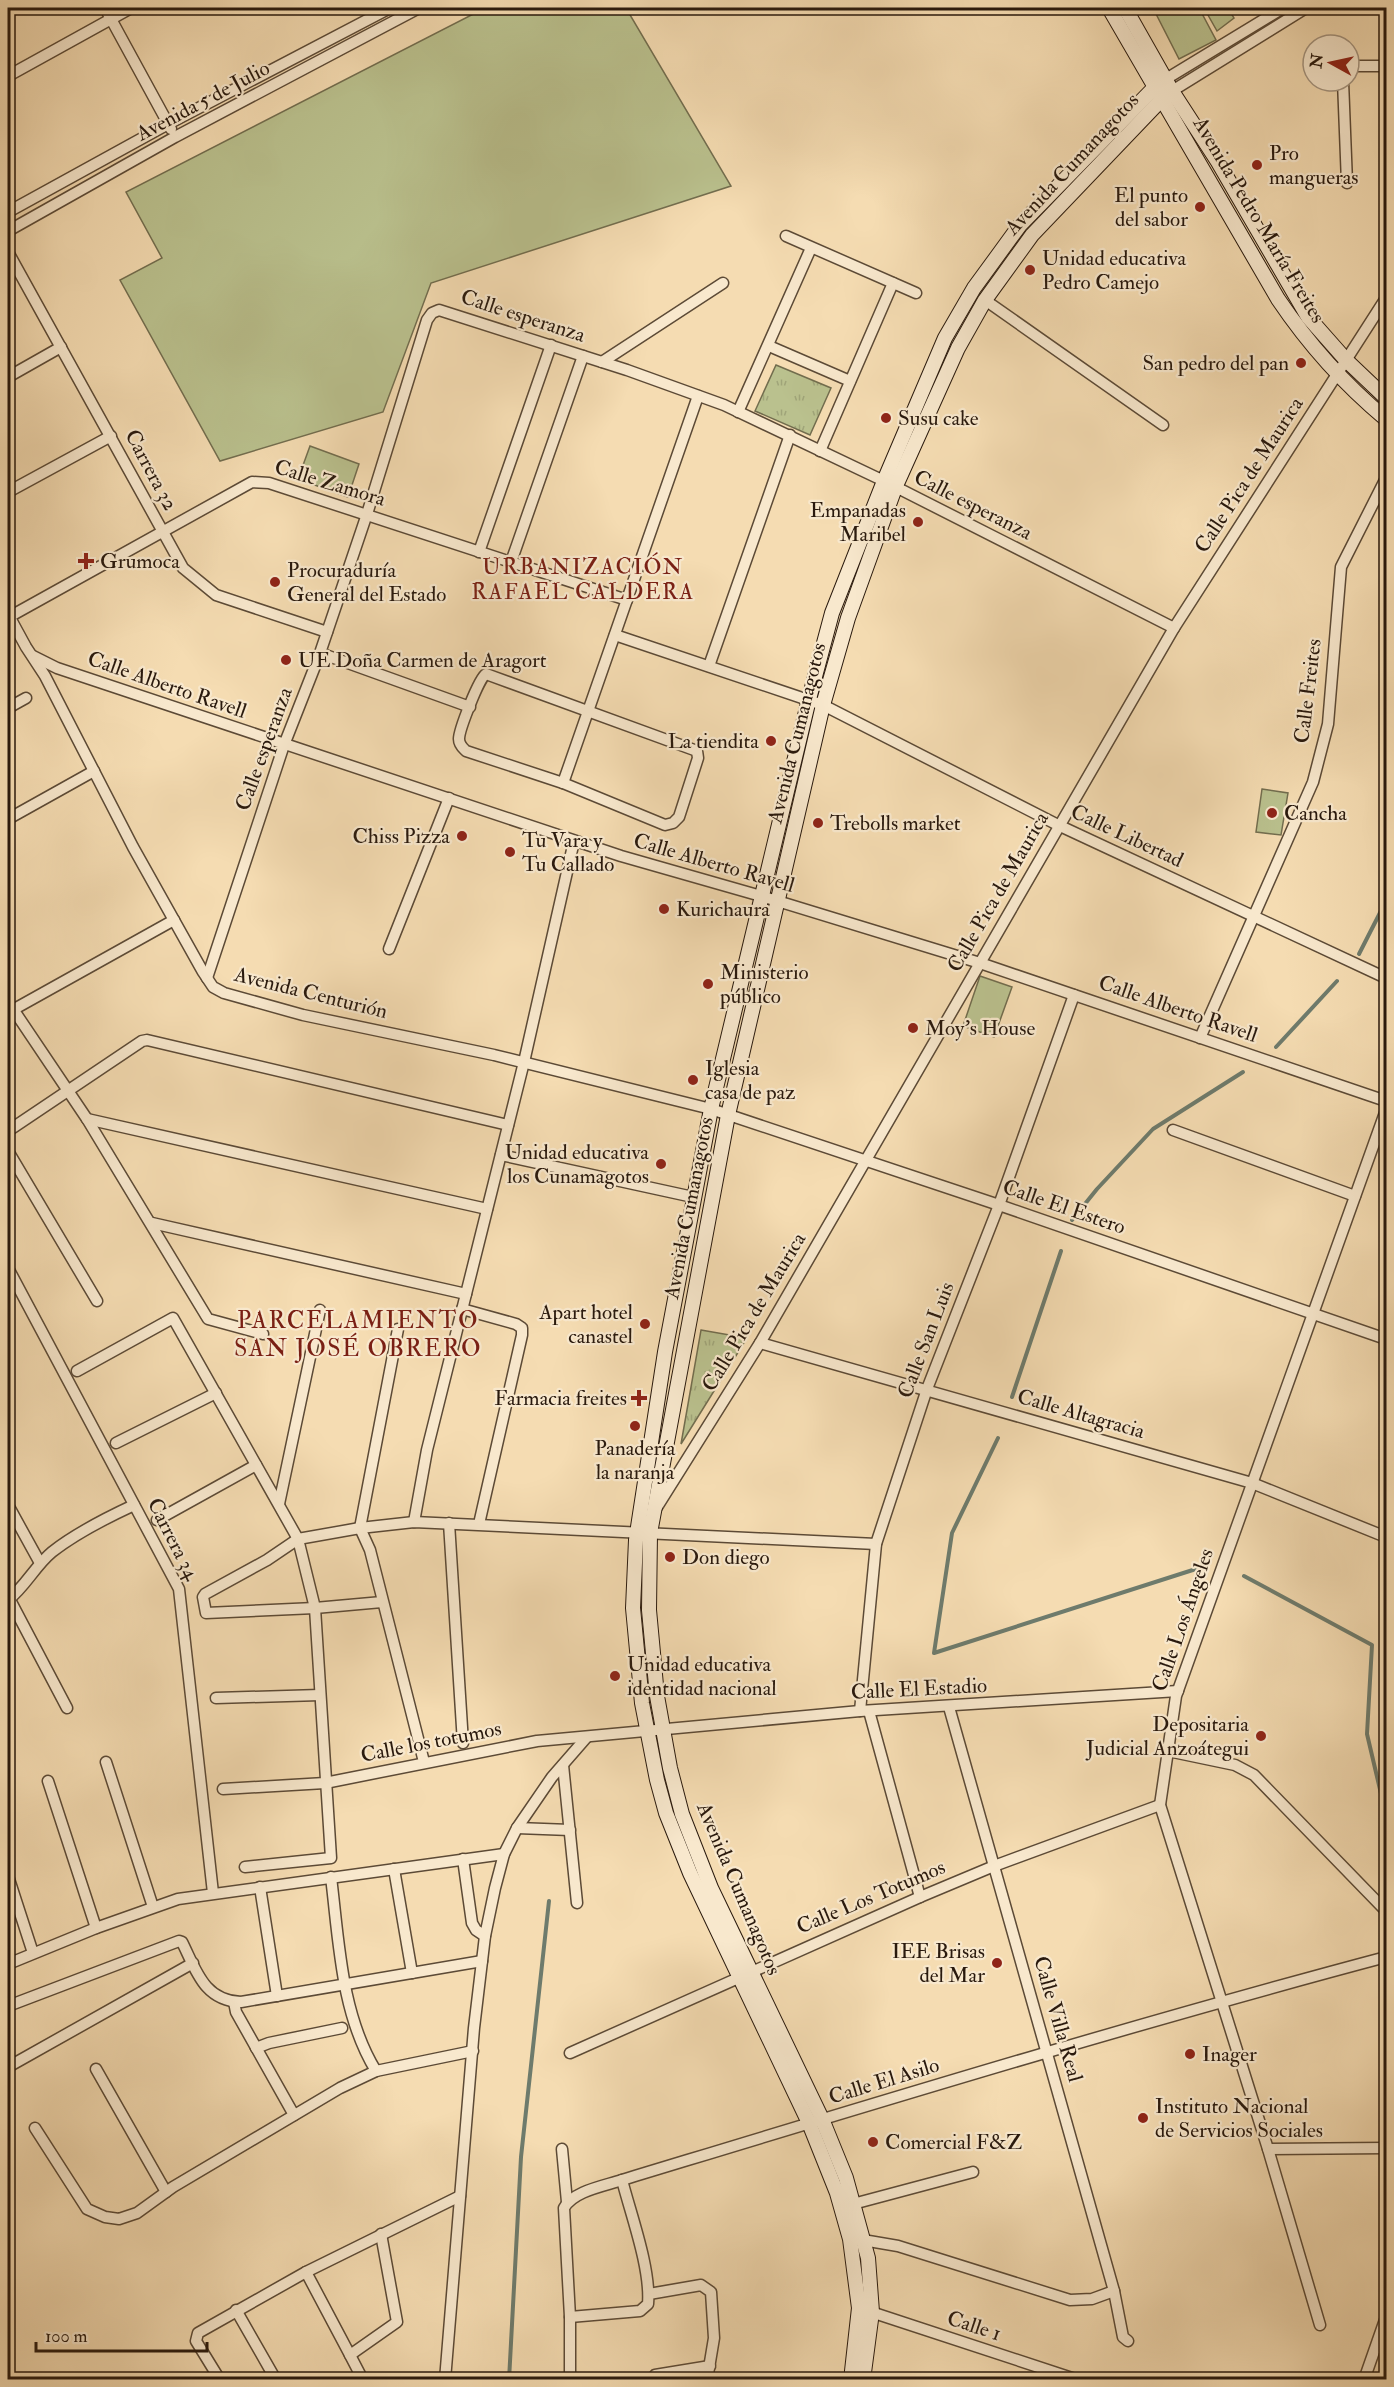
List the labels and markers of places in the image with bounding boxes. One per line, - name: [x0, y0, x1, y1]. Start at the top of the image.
- place label: Pro mangueras: [1269, 140, 1359, 191]
- marker: Pro mangueras: [1250, 158, 1264, 172]
- place label: El punto del sabor: [1114, 182, 1188, 233]
- marker: El punto del sabor: [1193, 200, 1207, 214]
- place label: Unidad educativa Pedro Camejo: [1042, 245, 1186, 296]
- marker: Unidad educativa Pedro Camejo: [1023, 263, 1037, 277]
- place label: San pedro del pan: [1142, 350, 1289, 377]
- marker: San pedro del pan: [1294, 356, 1308, 370]
- place label: Susu cake: [898, 405, 979, 432]
- marker: Susu cake: [879, 411, 893, 425]
- place label: Empanadas Maribel: [810, 497, 907, 548]
- marker: Empanadas Maribel: [911, 515, 925, 529]
- place label: Grumoca: [100, 548, 180, 575]
- marker: Grumoca: [77, 552, 95, 570]
- place label: Procuraduría General del Estado: [287, 557, 446, 608]
- marker: Procuraduría General del Estado: [268, 575, 282, 589]
- place label: UE Doña Carmen de Aragort: [298, 647, 547, 674]
- marker: UE Doña Carmen de Aragort: [279, 653, 293, 667]
- place label: La tiendita: [668, 728, 759, 755]
- marker: La tiendita: [764, 734, 778, 748]
- place label: Cancha: [1284, 800, 1347, 827]
- marker: Cancha: [1265, 806, 1279, 820]
- place label: Trebolls market: [830, 810, 961, 837]
- marker: Trebolls market: [811, 816, 825, 830]
- place label: Chiss Pizza: [352, 823, 450, 850]
- place label: Tu Vara y Tu Callado: [522, 827, 614, 878]
- marker: Chiss Pizza: [455, 829, 469, 843]
- marker: Tu Vara y Tu Callado: [503, 845, 517, 859]
- place label: Kurichaura: [676, 896, 770, 923]
- marker: Kurichaura: [657, 902, 671, 916]
- place label: Ministerio público: [719, 959, 809, 1010]
- marker: Ministerio público: [701, 977, 715, 991]
- place label: Moy's House: [925, 1015, 1035, 1042]
- marker: Moy's House: [906, 1021, 920, 1035]
- place label: Iglesia casa de paz: [705, 1055, 795, 1106]
- marker: Iglesia casa de paz: [686, 1073, 700, 1087]
- place label: Unidad educativa los Cunamagotos: [505, 1139, 649, 1190]
- marker: Unidad educativa los Cunamagotos: [654, 1157, 668, 1171]
- place label: Apart hotel canastel: [538, 1299, 634, 1350]
- marker: Apart hotel canastel: [638, 1317, 652, 1331]
- place label: Farmacia freites: [494, 1385, 627, 1412]
- marker: Farmacia freites: [632, 1391, 646, 1405]
- marker: Panadería la naranja: [628, 1419, 642, 1433]
- place label: Panadería la naranja: [594, 1435, 676, 1486]
- place label: Don diego: [682, 1544, 770, 1571]
- marker: Don diego: [663, 1550, 677, 1564]
- place label: Unidad educativa identidad nacional: [627, 1651, 777, 1702]
- marker: Unidad educativa identidad nacional: [608, 1669, 622, 1683]
- place label: Depositaria Judicial Anzoátegui: [1085, 1711, 1249, 1762]
- marker: Depositaria Judicial Anzoátegui: [1254, 1729, 1268, 1743]
- place label: IEE Brisas del Mar: [892, 1938, 985, 1989]
- marker: IEE Brisas del Mar: [990, 1956, 1004, 1970]
- place label: Inager: [1202, 2041, 1257, 2068]
- marker: Inager: [1183, 2047, 1197, 2061]
- place label: Instituto Nacional de Servicios Sociales: [1155, 2093, 1323, 2144]
- marker: Instituto Nacional de Servicios Sociales: [1136, 2111, 1150, 2125]
- place label: Comercial F&Z: [885, 2129, 1022, 2156]
- marker: Comercial F&Z: [866, 2135, 880, 2149]

